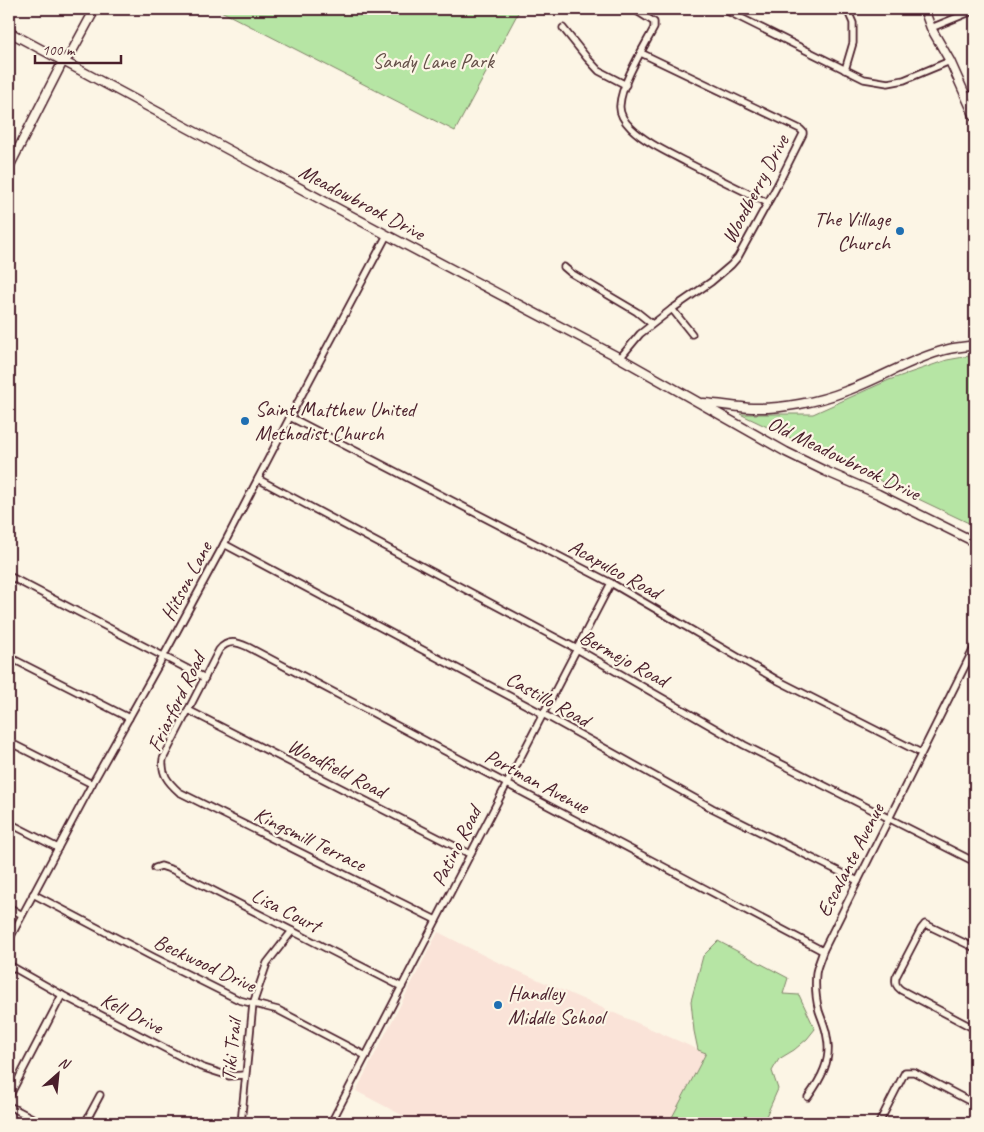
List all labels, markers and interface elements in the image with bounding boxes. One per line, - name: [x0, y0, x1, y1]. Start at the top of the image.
- scale bar: [35, 32, 121, 64]
- text: 100 m: [42, 41, 76, 60]
- park label: Sandy Lane Park: [372, 48, 495, 74]
- street label: Woodberry Drive: [716, 129, 795, 248]
- street label: Meadowbrook Drive: [295, 158, 431, 247]
- place label: The Village Church: [814, 206, 892, 256]
- marker: The Village Church: [894, 225, 906, 237]
- place label: Saint Matthew United Methodist Church: [255, 396, 418, 446]
- street label: Old Meadowbrook Drive: [764, 410, 926, 507]
- marker: Saint Matthew United Methodist Church: [239, 415, 251, 427]
- street label: Acapulco Road: [564, 533, 669, 607]
- street label: Hitson Lane: [154, 535, 219, 625]
- street label: Bermejo Road: [575, 623, 676, 695]
- street label: Friarford Road: [141, 646, 212, 756]
- street label: Castillo Road: [502, 665, 598, 734]
- street label: Woodfield Road: [284, 732, 394, 806]
- street label: Portman Avenue: [481, 743, 595, 820]
- street label: Escalante Avenue: [810, 798, 890, 921]
- street label: Patino Road: [425, 799, 488, 890]
- street label: Kingsmill Terrace: [250, 801, 371, 878]
- street label: Lisa Court: [247, 882, 327, 940]
- street label: Beckwood Drive: [150, 928, 261, 998]
- place label: Handley Middle School: [508, 980, 608, 1030]
- street label: Kell Drive: [97, 986, 168, 1040]
- marker: Handley Middle School: [492, 999, 504, 1011]
- street label: Tiki Trail: [215, 1014, 248, 1082]
- north arrow: [32, 1050, 82, 1100]
- text: N: [56, 1053, 73, 1073]

